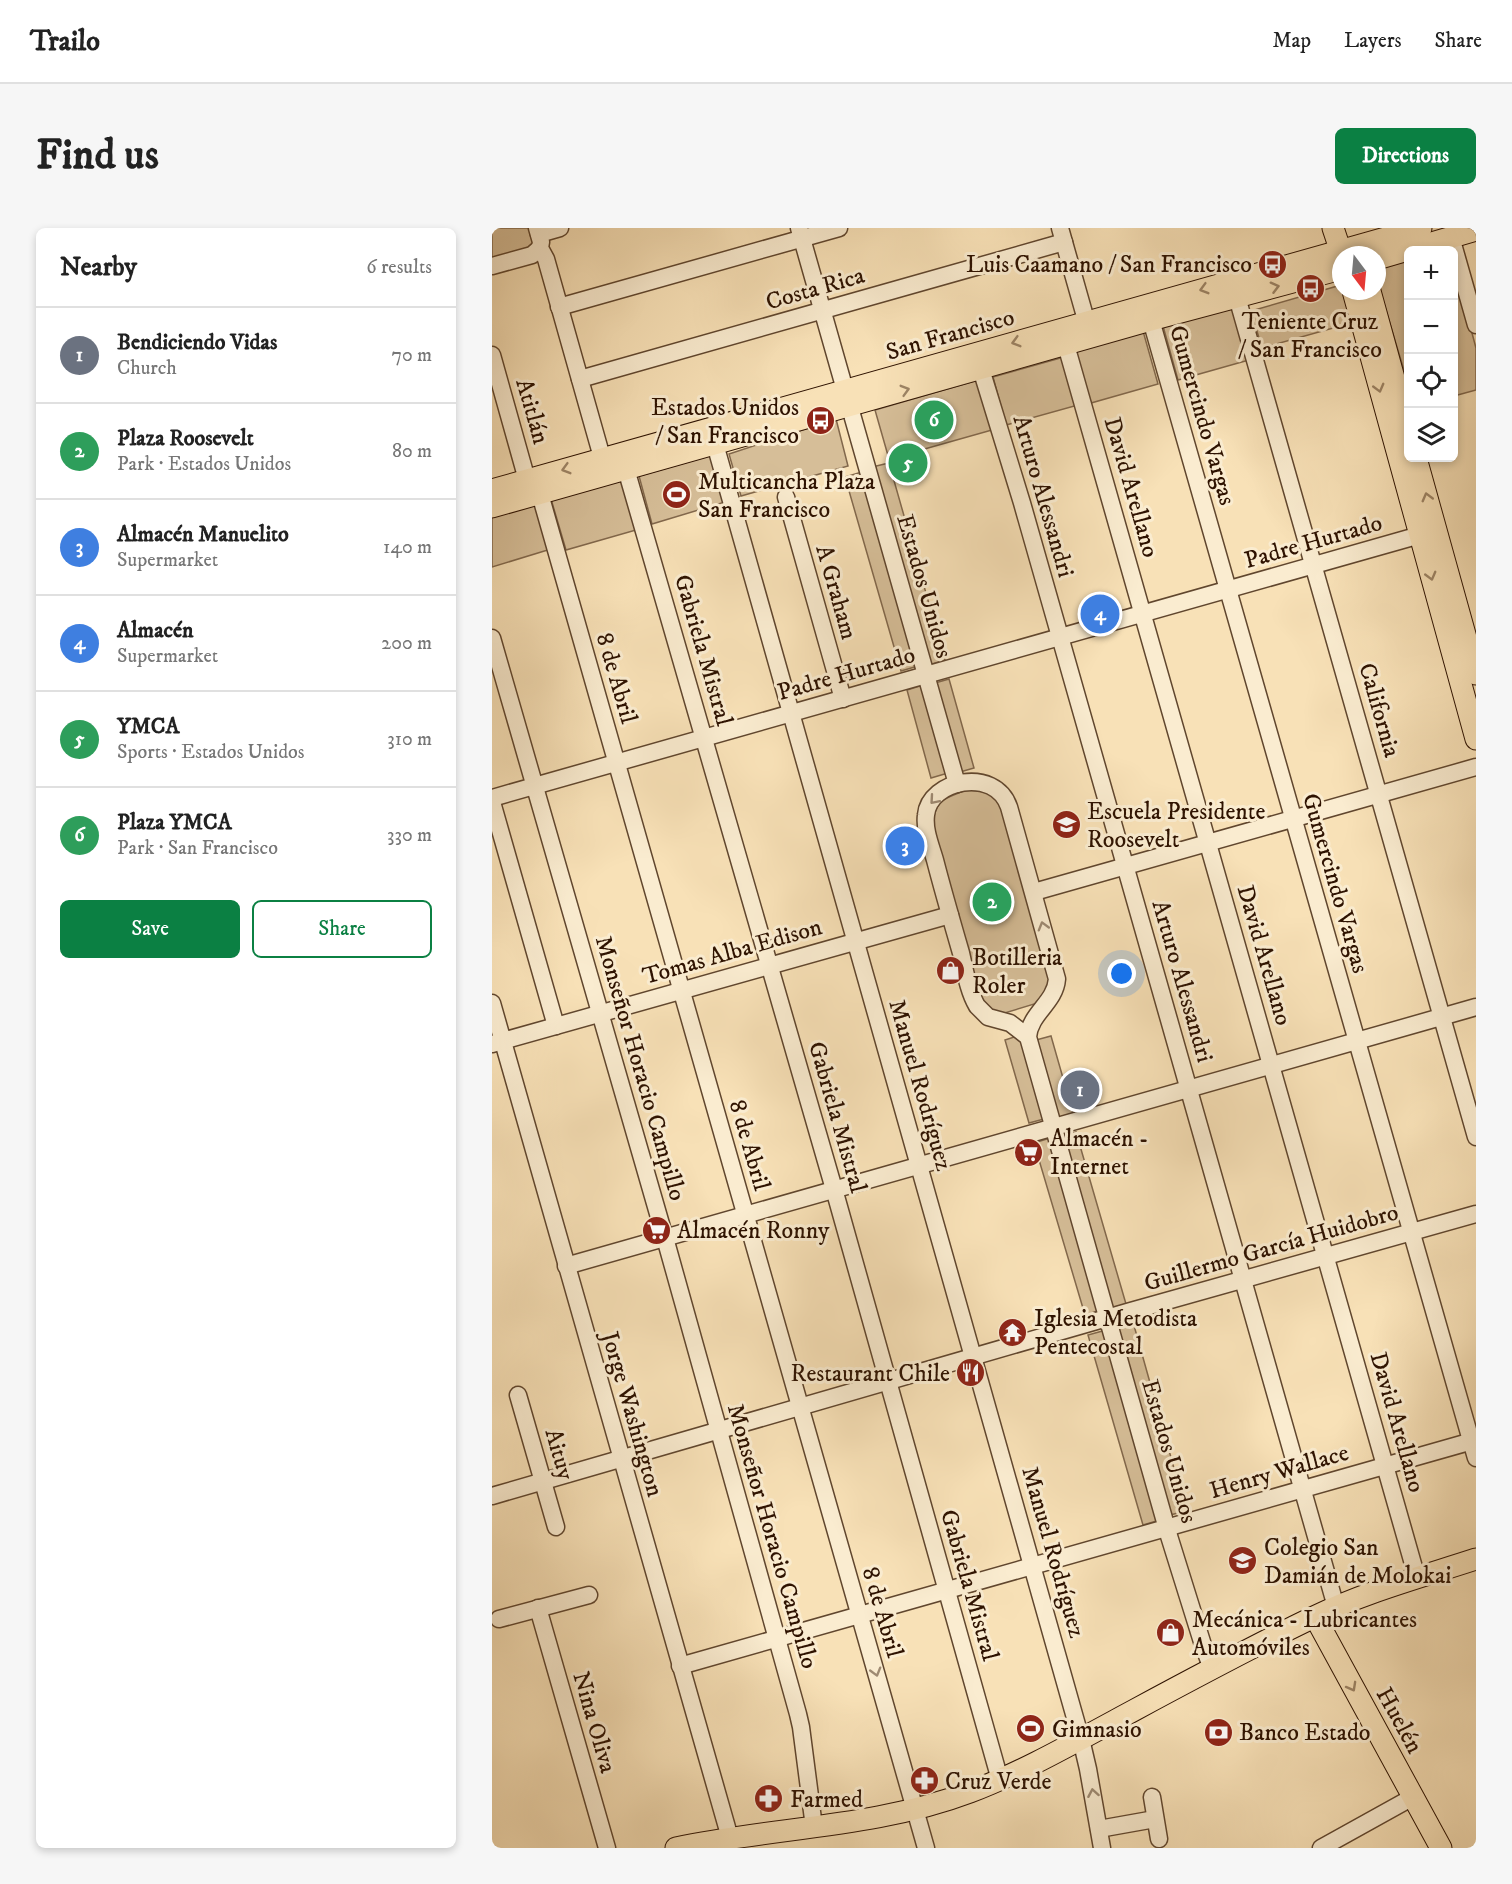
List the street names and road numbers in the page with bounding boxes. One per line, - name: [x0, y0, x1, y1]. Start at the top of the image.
- street label: Costa Rica: [762, 260, 869, 317]
- street label: San Francisco: [883, 302, 1018, 368]
- street label: Gumercindo Vargas: [1162, 322, 1242, 509]
- street label: Atitlán: [508, 375, 556, 448]
- street label: Arturo Alessandri: [1006, 412, 1081, 581]
- street label: David Arellano: [1097, 414, 1165, 561]
- street label: Padre Hurtado: [1241, 508, 1386, 576]
- street label: Estados Unidos: [889, 511, 959, 662]
- street label: A Graham: [808, 541, 864, 643]
- street label: Gabriela Mistral: [667, 571, 739, 730]
- street label: 8 de Abril: [589, 629, 643, 728]
- street label: Padre Hurtado: [774, 640, 919, 708]
- street label: California: [1351, 660, 1407, 762]
- street label: Gumercindo Vargas: [1295, 790, 1375, 977]
- street label: David Arellano: [1230, 882, 1298, 1029]
- street label: Arturo Alessandri: [1145, 897, 1220, 1066]
- street label: Tomas Alba Edison: [639, 912, 826, 992]
- street label: Monseñor Horacio Campillo: [588, 932, 692, 1204]
- street label: Manuel Rodríguez: [881, 996, 959, 1175]
- street label: Gabriela Mistral: [801, 1038, 873, 1197]
- street label: 8 de Abril: [722, 1096, 776, 1195]
- street label: Guillermo García Huidobro: [1141, 1197, 1402, 1299]
- street label: Jorge Washington: [594, 1326, 670, 1501]
- street label: David Arellano: [1363, 1349, 1431, 1496]
- street label: Estados Unidos: [1134, 1376, 1204, 1527]
- street label: Monseñor Horacio Campillo: [720, 1400, 824, 1672]
- street label: Aituy: [537, 1425, 581, 1484]
- street label: Henry Wallace: [1206, 1438, 1352, 1506]
- street label: Manuel Rodríguez: [1014, 1463, 1092, 1642]
- street label: Gabriela Mistral: [933, 1506, 1005, 1665]
- street label: 8 de Abril: [855, 1563, 909, 1662]
- street label: Nina Oliva: [565, 1668, 623, 1777]
- street label: Huelén: [1369, 1682, 1430, 1759]

